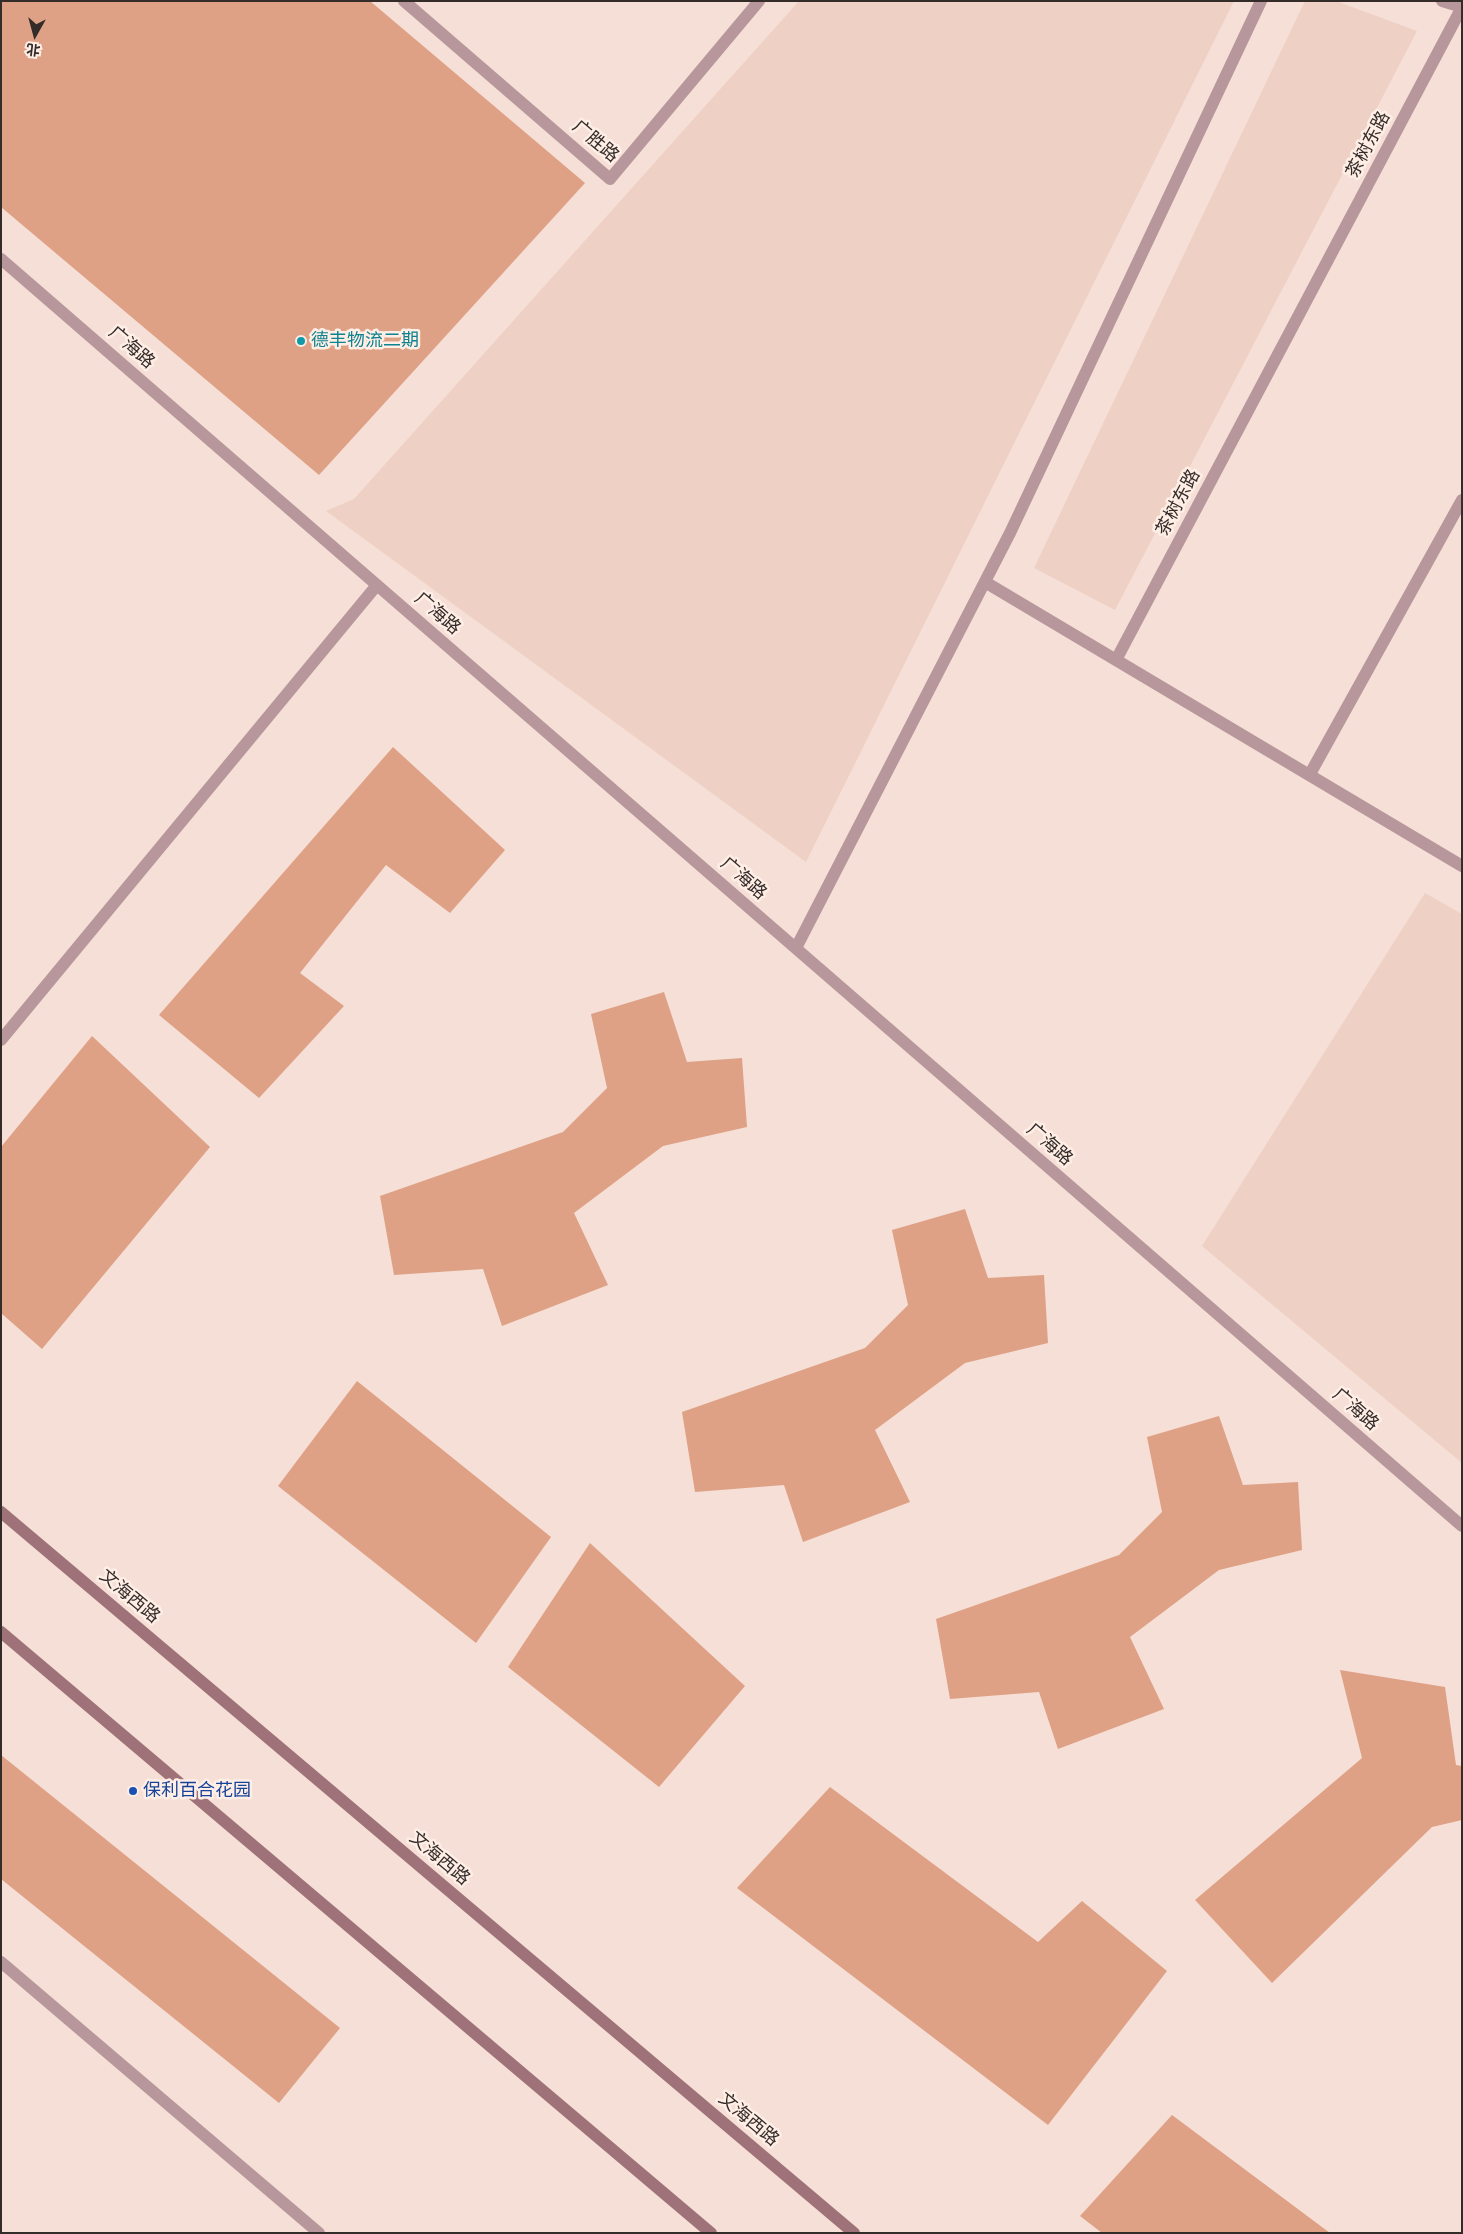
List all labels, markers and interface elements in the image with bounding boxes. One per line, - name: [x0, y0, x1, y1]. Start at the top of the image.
- north arrow: [10, 10, 60, 60]
- text: 北: [25, 39, 41, 61]
- street label: 茶树东路: [1343, 108, 1395, 182]
- street label: 广胜路: [567, 116, 623, 168]
- street label: 广海路: [104, 322, 158, 374]
- place label: 德丰物流二期: [311, 330, 419, 352]
- marker: 德丰物流二期: [295, 335, 307, 347]
- street label: 茶树东路: [1153, 466, 1205, 540]
- street label: 广海路: [410, 588, 464, 640]
- street label: 广海路: [716, 853, 770, 905]
- street label: 广海路: [1022, 1119, 1076, 1171]
- street label: 广海路: [1328, 1384, 1382, 1436]
- street label: 文海西路: [94, 1566, 164, 1628]
- place label: 保利百合花园: [143, 1780, 251, 1802]
- marker: 保利百合花园: [127, 1785, 139, 1797]
- street label: 文海西路: [404, 1828, 474, 1890]
- street label: 文海西路: [713, 2089, 783, 2151]

